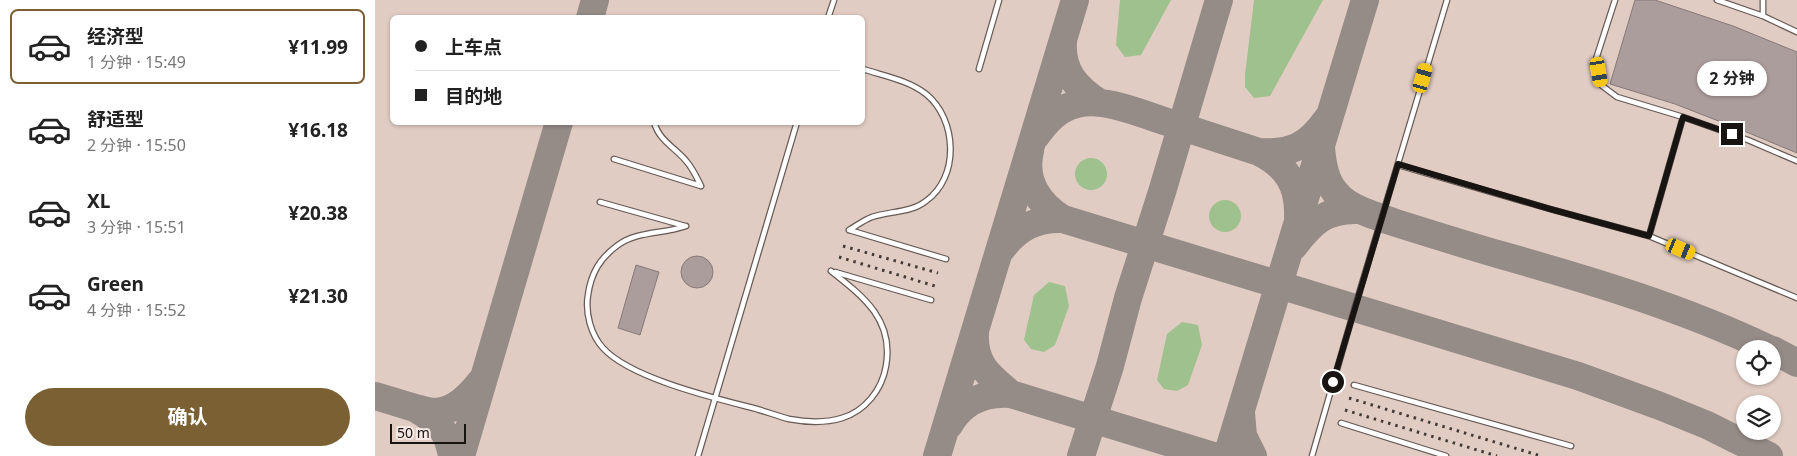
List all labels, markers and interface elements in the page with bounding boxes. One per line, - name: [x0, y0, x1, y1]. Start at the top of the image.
- text: 经济型: [87, 23, 144, 49]
- icon: car: [27, 24, 72, 69]
- text: ¥11.99: [288, 34, 348, 60]
- text: 上车点: [445, 34, 502, 60]
- text: 1 分钟 · 15:49: [87, 51, 186, 73]
- car: [1589, 56, 1608, 88]
- car: [1411, 62, 1434, 94]
- callout: 2 分钟: [1697, 62, 1767, 96]
- text: 2 分钟: [1709, 67, 1755, 89]
- text: 目的地: [445, 83, 502, 109]
- text: 舒适型: [87, 106, 144, 132]
- icon: car: [27, 107, 72, 152]
- text: ¥16.18: [288, 117, 348, 143]
- route end: [1721, 123, 1743, 145]
- text: 2 分钟 · 15:50: [87, 134, 186, 156]
- text: XL: [87, 188, 110, 214]
- icon: car: [27, 190, 72, 235]
- text: ¥20.38: [288, 200, 348, 226]
- text: 3 分钟 · 15:51: [87, 216, 186, 238]
- car: [1664, 236, 1697, 262]
- text: Green: [87, 271, 144, 297]
- icon: car: [27, 273, 72, 318]
- text: ¥21.30: [288, 283, 348, 309]
- text: 4 分钟 · 15:52: [87, 299, 186, 321]
- map controls: [1736, 340, 1781, 440]
- button: locate: [1736, 340, 1781, 385]
- route start: [1322, 371, 1344, 393]
- button: 确认: [25, 388, 350, 446]
- button: layers: [1736, 395, 1781, 440]
- scale bar: [390, 421, 466, 444]
- text: 50 m: [397, 423, 430, 442]

